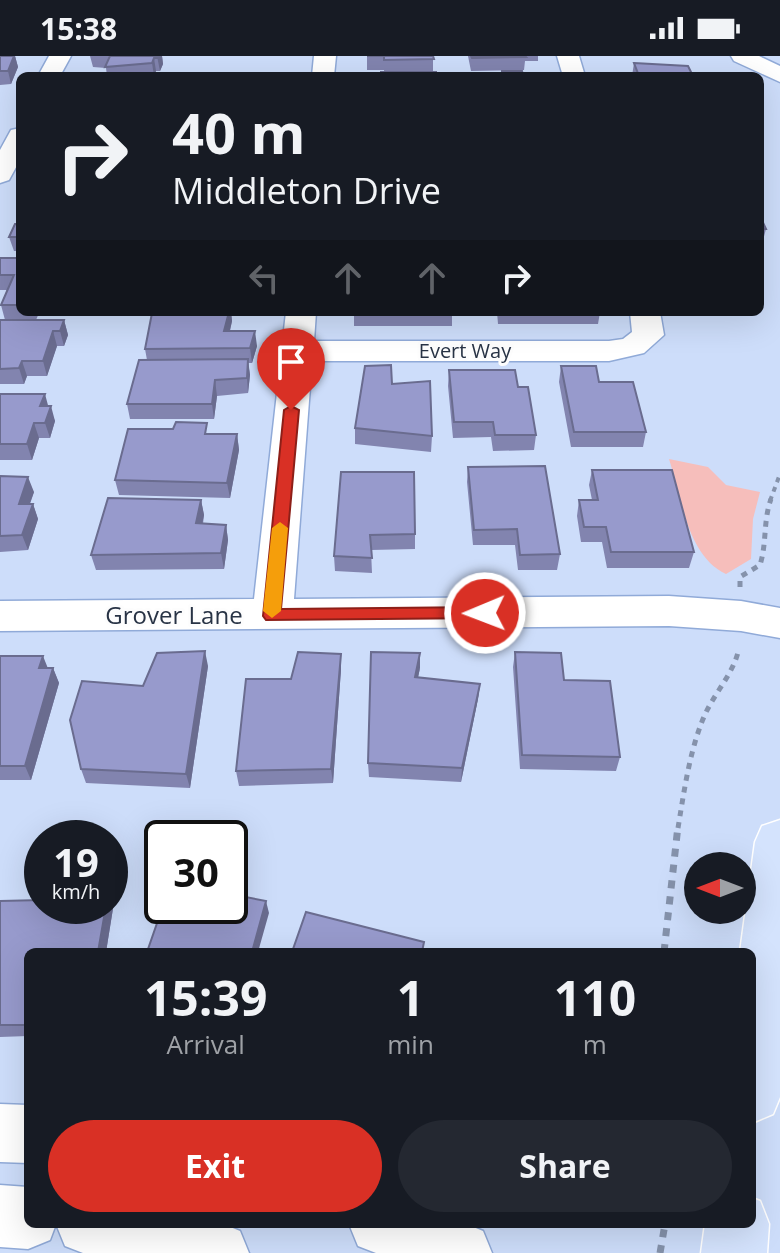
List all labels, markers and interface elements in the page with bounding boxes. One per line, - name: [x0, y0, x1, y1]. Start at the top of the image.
- text: 15:38: [40, 8, 117, 49]
- text: 40 m: [172, 94, 306, 170]
- icon: right: [40, 104, 144, 208]
- text: Middleton Drive: [172, 166, 441, 215]
- icon: left: [242, 256, 286, 300]
- icon: ahead: [326, 256, 370, 300]
- icon: ahead: [410, 256, 454, 300]
- icon: right: [494, 256, 538, 300]
- pin: [257, 328, 325, 410]
- street label: Evert Way: [419, 337, 512, 364]
- icon: arrive: [269, 340, 313, 384]
- position arrow: [443, 571, 527, 655]
- street label: Grover Lane: [105, 598, 243, 631]
- speed limit sign: 30: [144, 820, 248, 924]
- text: 19: [53, 834, 99, 889]
- north arrow: [684, 852, 756, 924]
- map controls: [684, 852, 756, 924]
- text: km/h: [52, 878, 100, 905]
- text: 15:39: [144, 965, 267, 1030]
- text: 1: [397, 965, 424, 1030]
- text: 110: [554, 965, 636, 1030]
- text: Arrival: [166, 1026, 245, 1062]
- text: min: [387, 1026, 434, 1062]
- text: m: [583, 1026, 607, 1062]
- button: Exit: [48, 1120, 382, 1212]
- button: Share: [398, 1120, 732, 1212]

